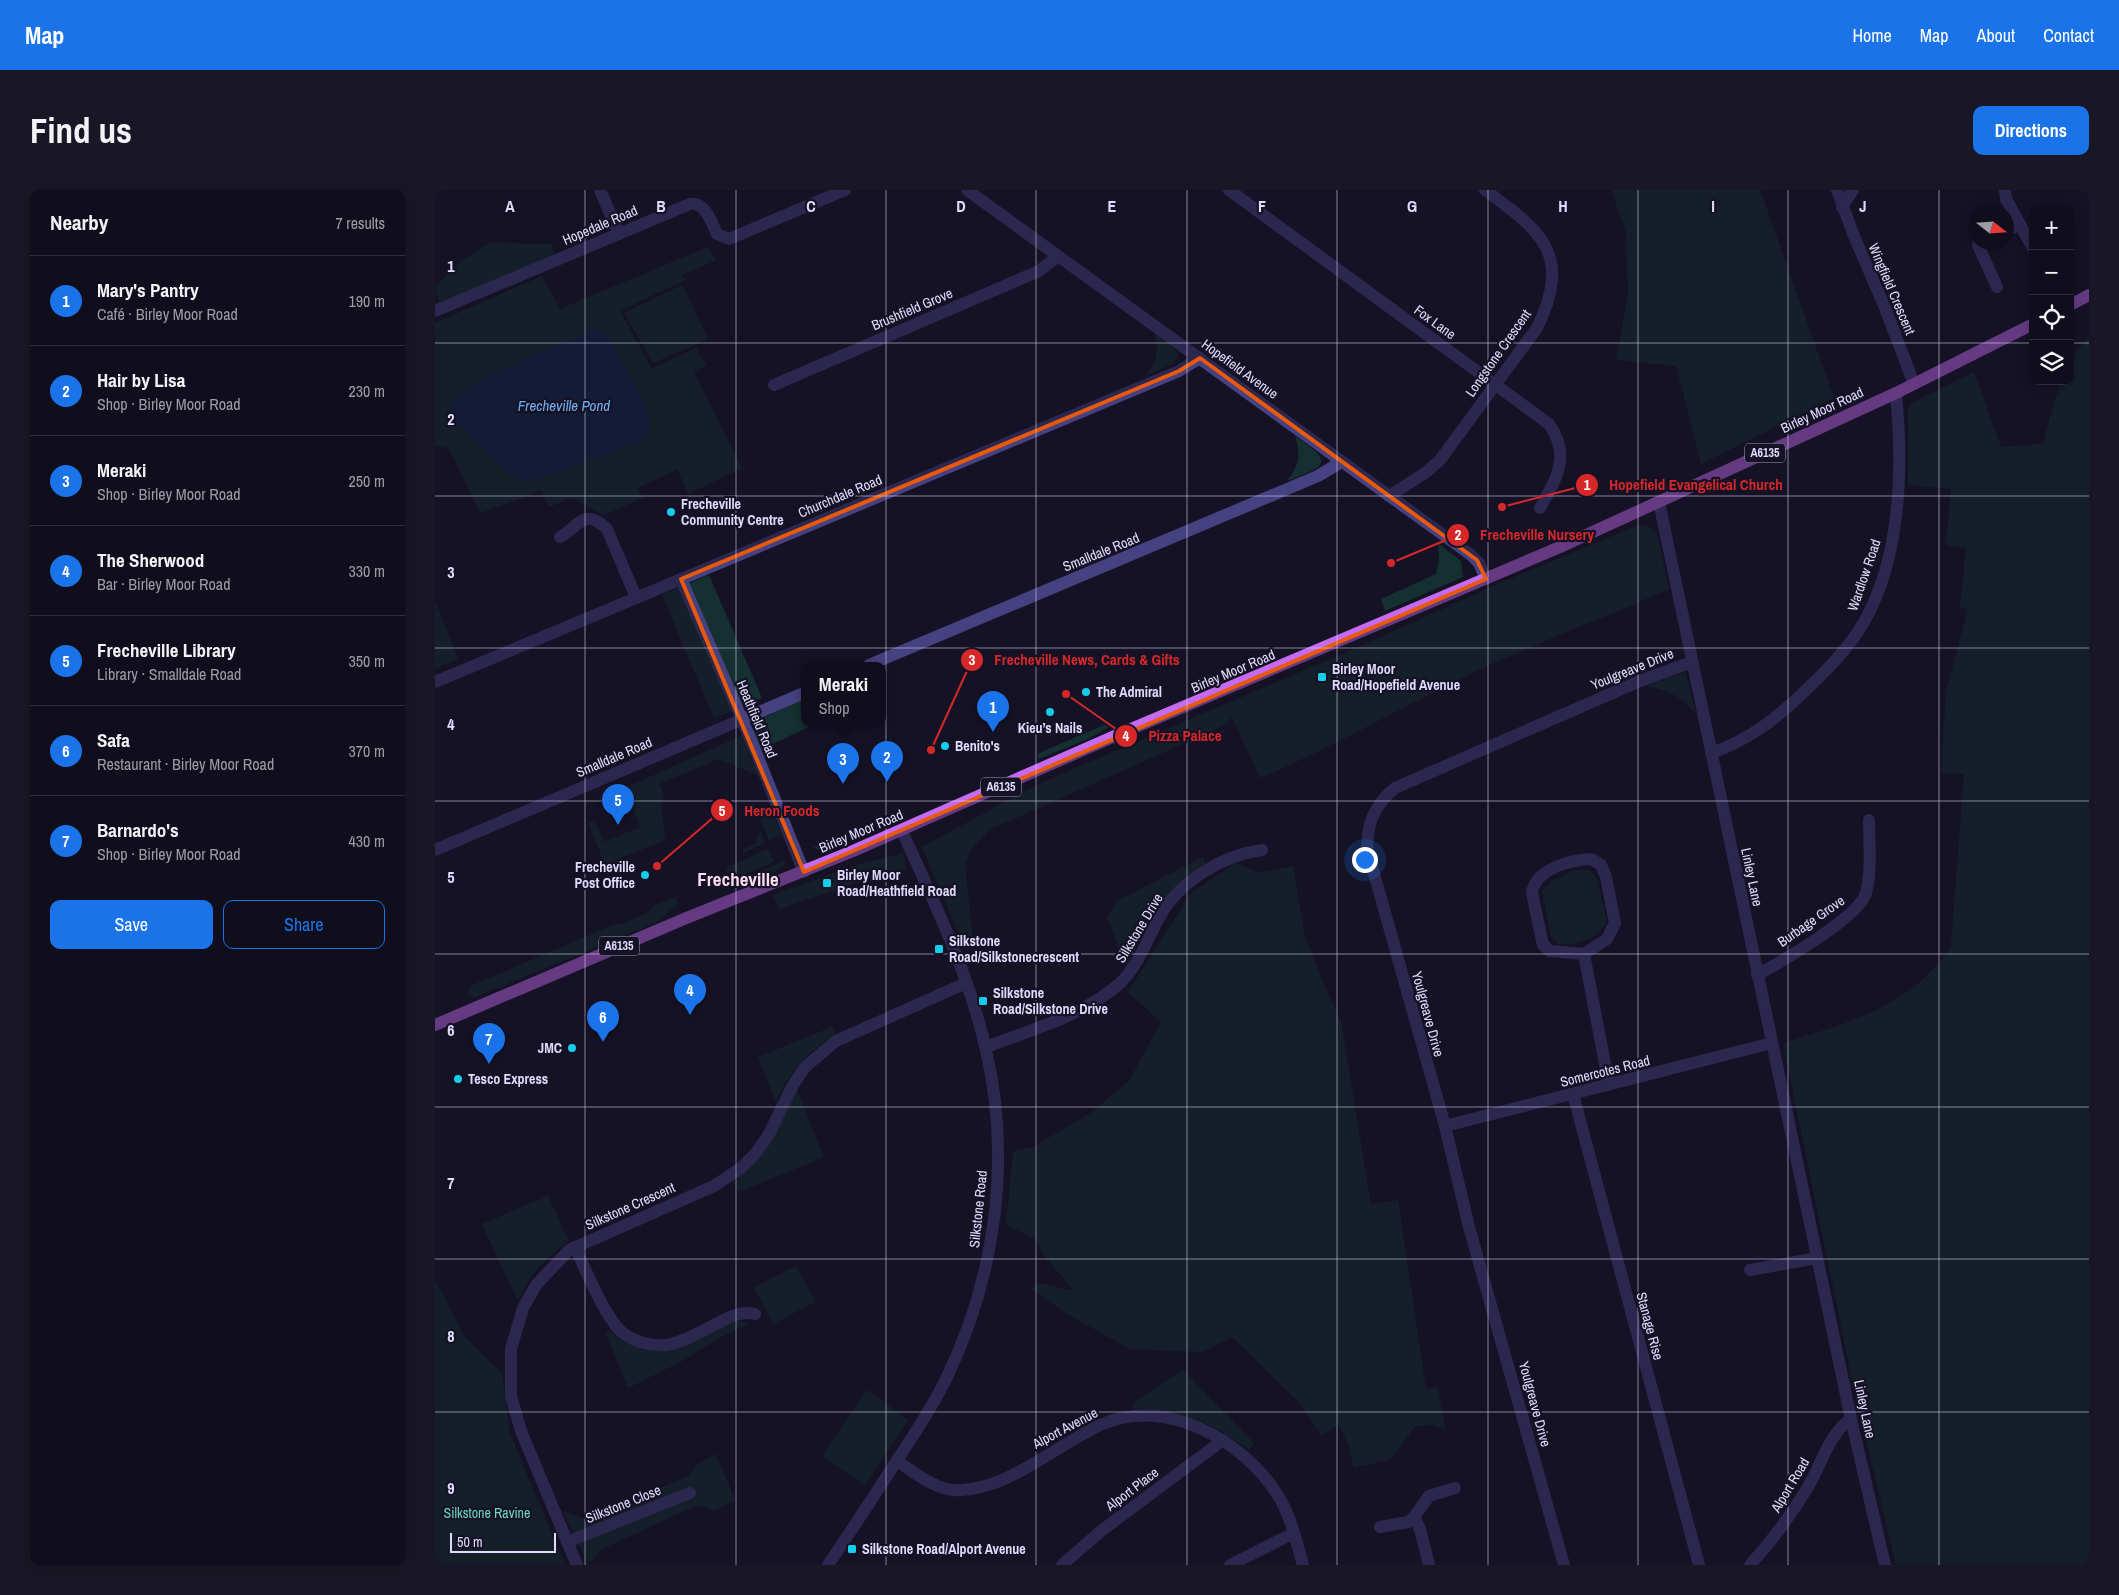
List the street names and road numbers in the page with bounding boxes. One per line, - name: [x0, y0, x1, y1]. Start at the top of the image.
- street label: Hopedale Road: [560, 201, 640, 249]
- street label: Wingfield Crescent: [1865, 241, 1919, 337]
- street label: Brushfield Grove: [869, 284, 955, 334]
- street label: Fox Lane: [1411, 301, 1459, 343]
- street label: Longstone Crescent: [1461, 306, 1535, 400]
- street label: Hopefield Avenue: [1198, 335, 1282, 403]
- street label: Birley Moor Road: [1778, 383, 1866, 437]
- road number: A6135: [1745, 444, 1785, 462]
- street label: Churchdale Road: [795, 470, 885, 522]
- street label: Smalldale Road: [1060, 528, 1142, 576]
- street label: Wardlow Road: [1843, 537, 1885, 613]
- street label: Youlgreave Drive: [1588, 644, 1676, 694]
- street label: Birley Moor Road: [1188, 645, 1278, 697]
- street label: Heathfield Road: [733, 677, 781, 761]
- street label: Smalldale Road: [573, 733, 655, 781]
- road number: A6135: [981, 778, 1021, 796]
- street label: Birley Moor Road: [816, 805, 906, 857]
- street label: Linley Lane: [1737, 846, 1767, 908]
- street label: Silkstone Drive: [1111, 890, 1167, 966]
- street label: Burbage Grove: [1774, 891, 1848, 951]
- road number: A6135: [599, 936, 639, 956]
- street label: Youlgreave Drive: [1408, 969, 1448, 1059]
- street label: Somercotes Road: [1558, 1051, 1652, 1091]
- street label: Silkstone Road: [965, 1169, 991, 1249]
- street label: Silkstone Crescent: [582, 1178, 678, 1234]
- street label: Stanage Rise: [1632, 1290, 1668, 1362]
- street label: Youlgreave Drive: [1515, 1359, 1555, 1449]
- street label: Linley Lane: [1850, 1378, 1880, 1440]
- street label: Alport Avenue: [1028, 1403, 1101, 1453]
- street label: Alport Road: [1766, 1454, 1813, 1516]
- street label: Alport Place: [1101, 1463, 1162, 1515]
- street label: Silkstone Close: [583, 1481, 663, 1527]

